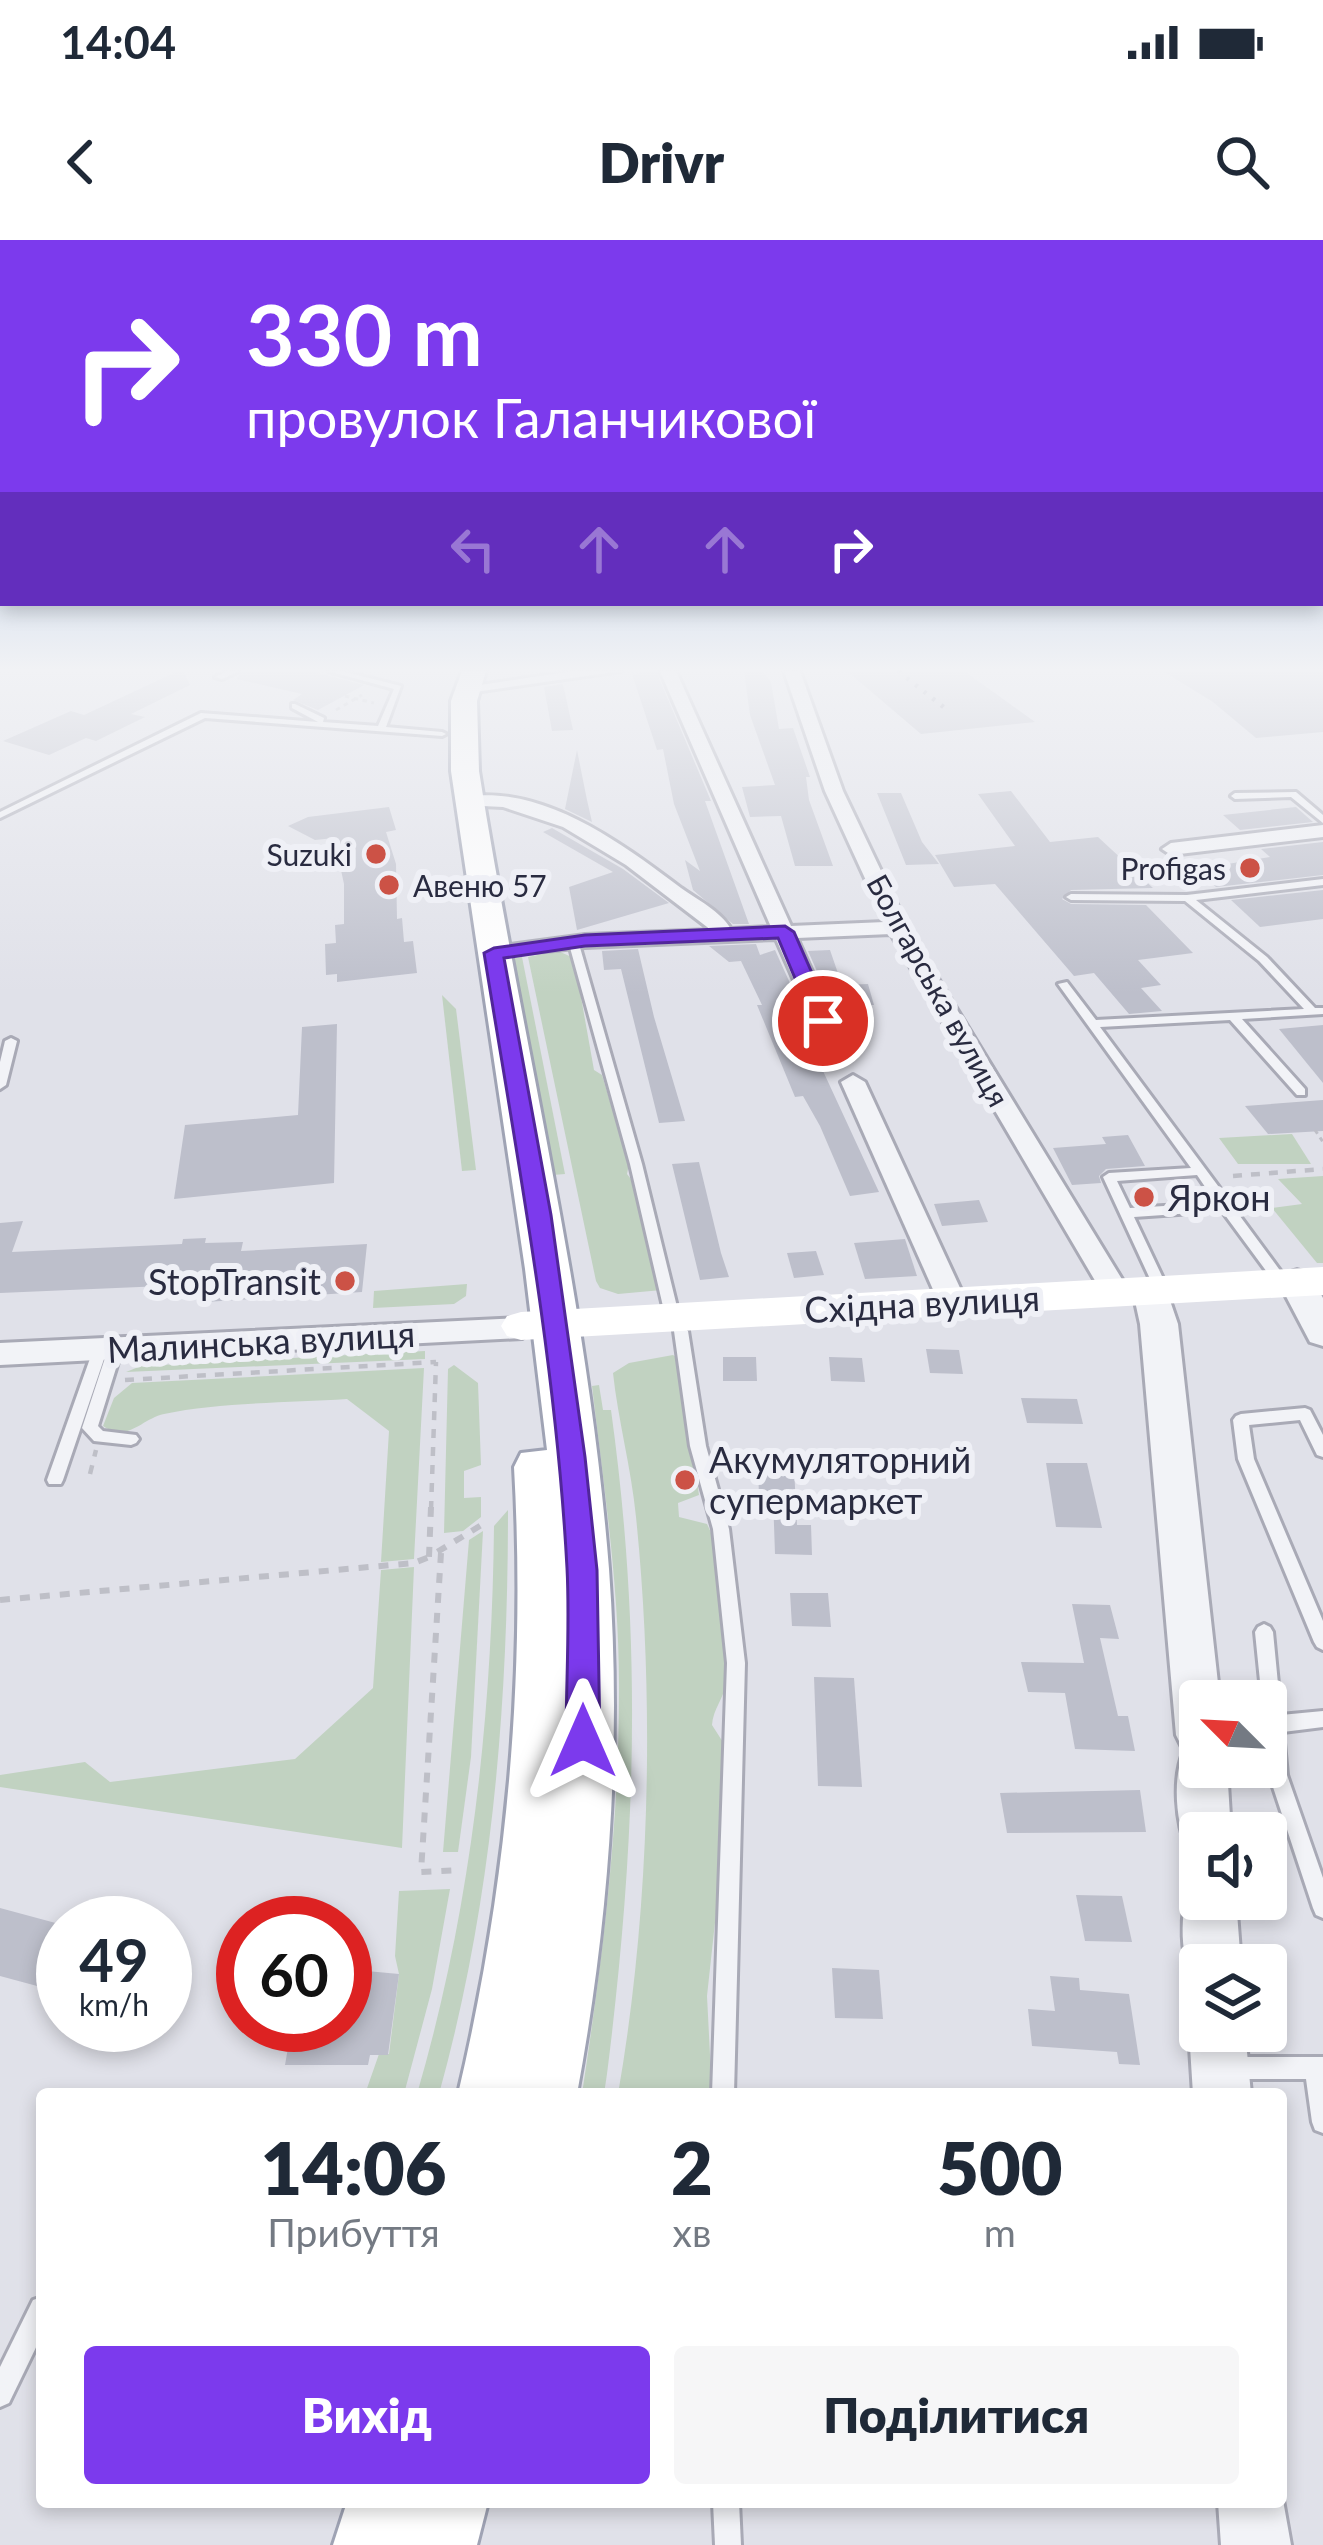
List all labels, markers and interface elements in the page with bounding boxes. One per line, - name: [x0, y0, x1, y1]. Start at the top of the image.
- text: 14:04: [60, 15, 176, 69]
- icon: back: [48, 129, 114, 195]
- icon: search: [1209, 129, 1275, 195]
- text: Drivr: [599, 130, 724, 195]
- text: 330 m: [246, 283, 483, 384]
- icon: right: [48, 288, 204, 444]
- text: провулок Галанчикової: [246, 385, 816, 450]
- icon: left: [440, 516, 506, 582]
- icon: ahead: [566, 516, 632, 582]
- icon: ahead: [692, 516, 758, 582]
- icon: right: [818, 516, 884, 582]
- place label: Suzuki: [267, 836, 352, 872]
- marker: Suzuki: [363, 841, 389, 867]
- place label: Profigas: [1121, 850, 1226, 886]
- marker: Profigas: [1237, 855, 1263, 881]
- place label: Авеню 57: [413, 867, 547, 903]
- street label: Болгарська вулиця: [860, 868, 1018, 1112]
- marker: Авеню 57: [376, 872, 402, 898]
- pin: [772, 970, 874, 1072]
- icon: arrive: [790, 988, 856, 1054]
- place label: Яркон: [1167, 1175, 1270, 1219]
- marker: Яркон: [1131, 1184, 1157, 1210]
- place label: StopTransit: [148, 1259, 321, 1303]
- marker: StopTransit: [332, 1268, 358, 1294]
- street label: Східна вулиця: [803, 1275, 1041, 1331]
- street label: Малинська вулиця: [106, 1311, 416, 1371]
- place label: Акумуляторний супермаркет: [709, 1437, 971, 1522]
- marker: Акумуляторний супермаркет: [672, 1467, 698, 1493]
- position arrow: [520, 1678, 646, 1804]
- north arrow: [1179, 1680, 1287, 1788]
- map controls: [1179, 1680, 1287, 2052]
- button: sound: [1179, 1812, 1287, 1920]
- speed limit sign: 60: [216, 1896, 372, 2052]
- text: 49: [79, 1923, 149, 1995]
- button: layers: [1179, 1944, 1287, 2052]
- text: km/h: [79, 1986, 149, 2022]
- text: 14:06: [260, 2124, 447, 2210]
- text: 2: [671, 2124, 713, 2210]
- text: 500: [937, 2124, 1063, 2210]
- text: Прибуття: [267, 2209, 440, 2255]
- text: хв: [673, 2209, 711, 2255]
- text: m: [984, 2209, 1016, 2255]
- button: Вихід: [84, 2346, 650, 2484]
- button: Поділитися: [674, 2346, 1239, 2484]

